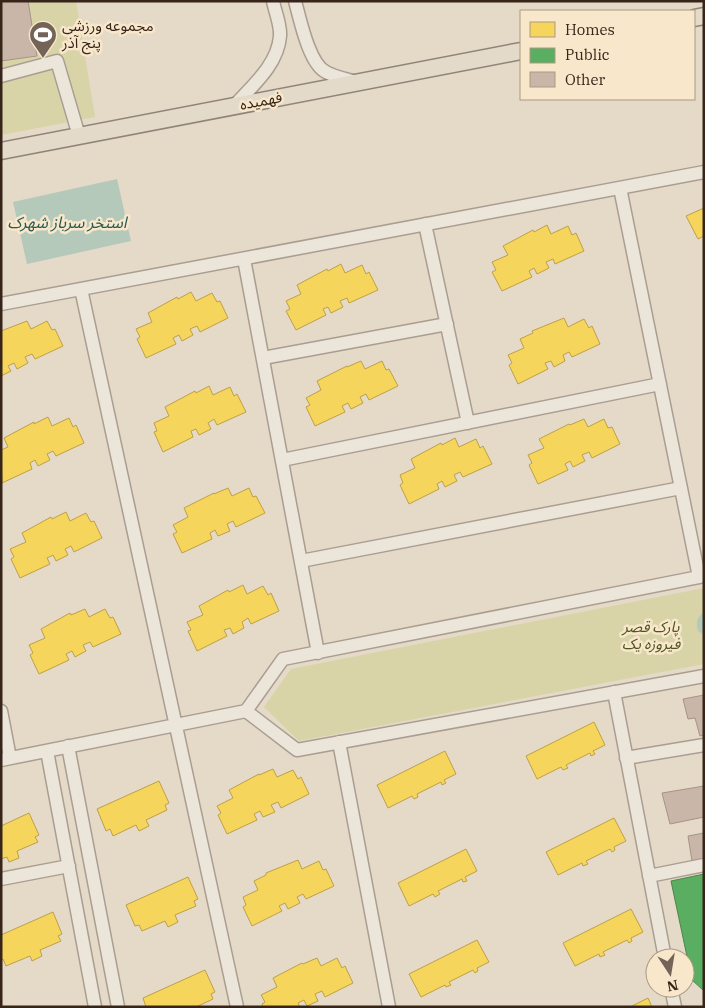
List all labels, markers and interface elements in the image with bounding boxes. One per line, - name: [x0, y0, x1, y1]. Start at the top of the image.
- legend: [520, 10, 695, 100]
- place label: مجموعه ورزشی پنج آذر: [61, 16, 154, 55]
- sports icon: مجموعه ورزشی پنج آذر: [28, 20, 58, 59]
- text: Homes: [565, 20, 615, 39]
- text: Public: [565, 45, 610, 64]
- text: Other: [565, 70, 605, 89]
- street label: فهمیده: [238, 87, 284, 114]
- water label: استخر سرباز شهرک: [7, 212, 129, 232]
- park label: پارک قصر فیروزه یک: [622, 617, 681, 653]
- north arrow: [645, 948, 695, 998]
- text: N: [665, 976, 680, 996]

